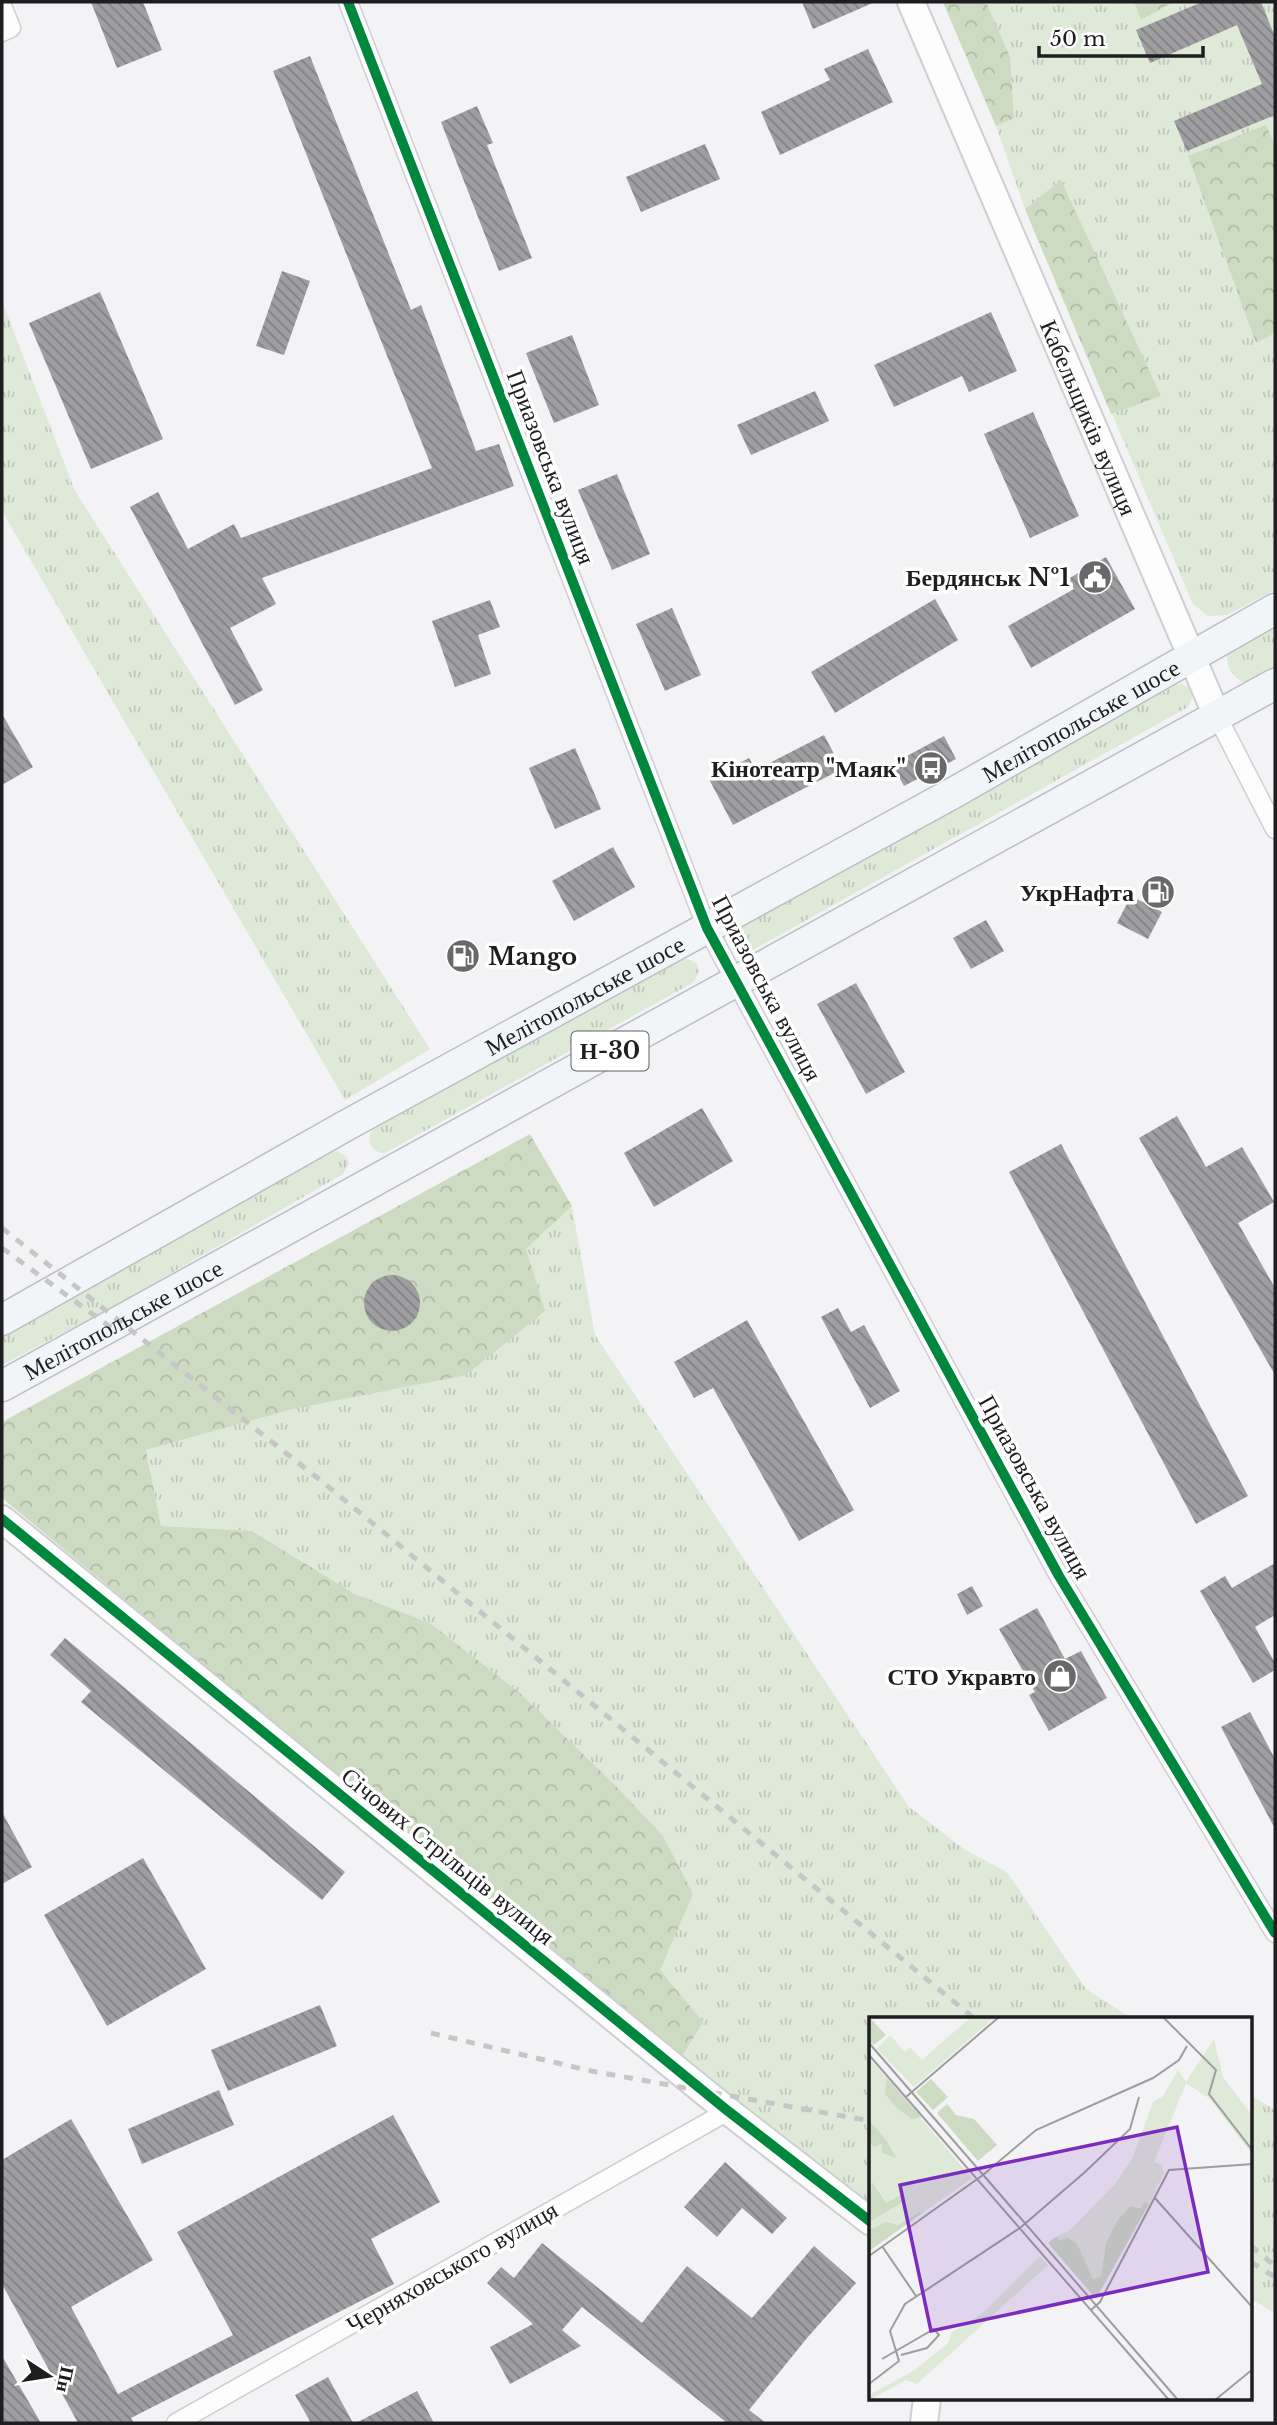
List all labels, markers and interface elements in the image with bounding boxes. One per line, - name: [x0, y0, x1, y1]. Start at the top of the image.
- scale bar: [1039, 14, 1204, 58]
- text: 50 m: [1050, 26, 1106, 52]
- street label: Кабельщиків вулиця: [1034, 315, 1144, 520]
- street label: Приазовська вулиця: [501, 366, 601, 568]
- public building icon: Бердянськ №1: [1076, 558, 1114, 596]
- place label: Бердянськ №1: [906, 563, 1070, 592]
- street label: Мелітопольське шосе: [976, 652, 1184, 788]
- bus stop icon: Кінотеатр "Маяк": [912, 749, 950, 787]
- place label: Кінотеатр "Маяк": [711, 754, 906, 783]
- fuel station icon: УкрНафта: [1139, 873, 1177, 911]
- place label: УкрНафта: [1020, 878, 1134, 907]
- street label: Приазовська вулиця: [706, 890, 828, 1086]
- street label: Мелітопольське шосе: [480, 929, 689, 1061]
- fuel station icon: Mango: [444, 937, 482, 975]
- place label: Mango: [488, 942, 577, 971]
- road number: Н-30: [572, 1032, 648, 1070]
- street label: Мелітопольське шосе: [18, 1253, 227, 1386]
- street label: Приазовська вулиця: [972, 1390, 1098, 1584]
- shop icon: СТО Укравто: [1041, 1657, 1079, 1695]
- place label: СТО Укравто: [887, 1662, 1036, 1691]
- street label: Січових Стрільців вулиця: [336, 1761, 560, 1951]
- inset map: [869, 2017, 1252, 2400]
- street label: Черняховського вулиця: [341, 2195, 563, 2339]
- north arrow: [14, 2341, 84, 2411]
- text: Пн: [51, 2364, 79, 2394]

